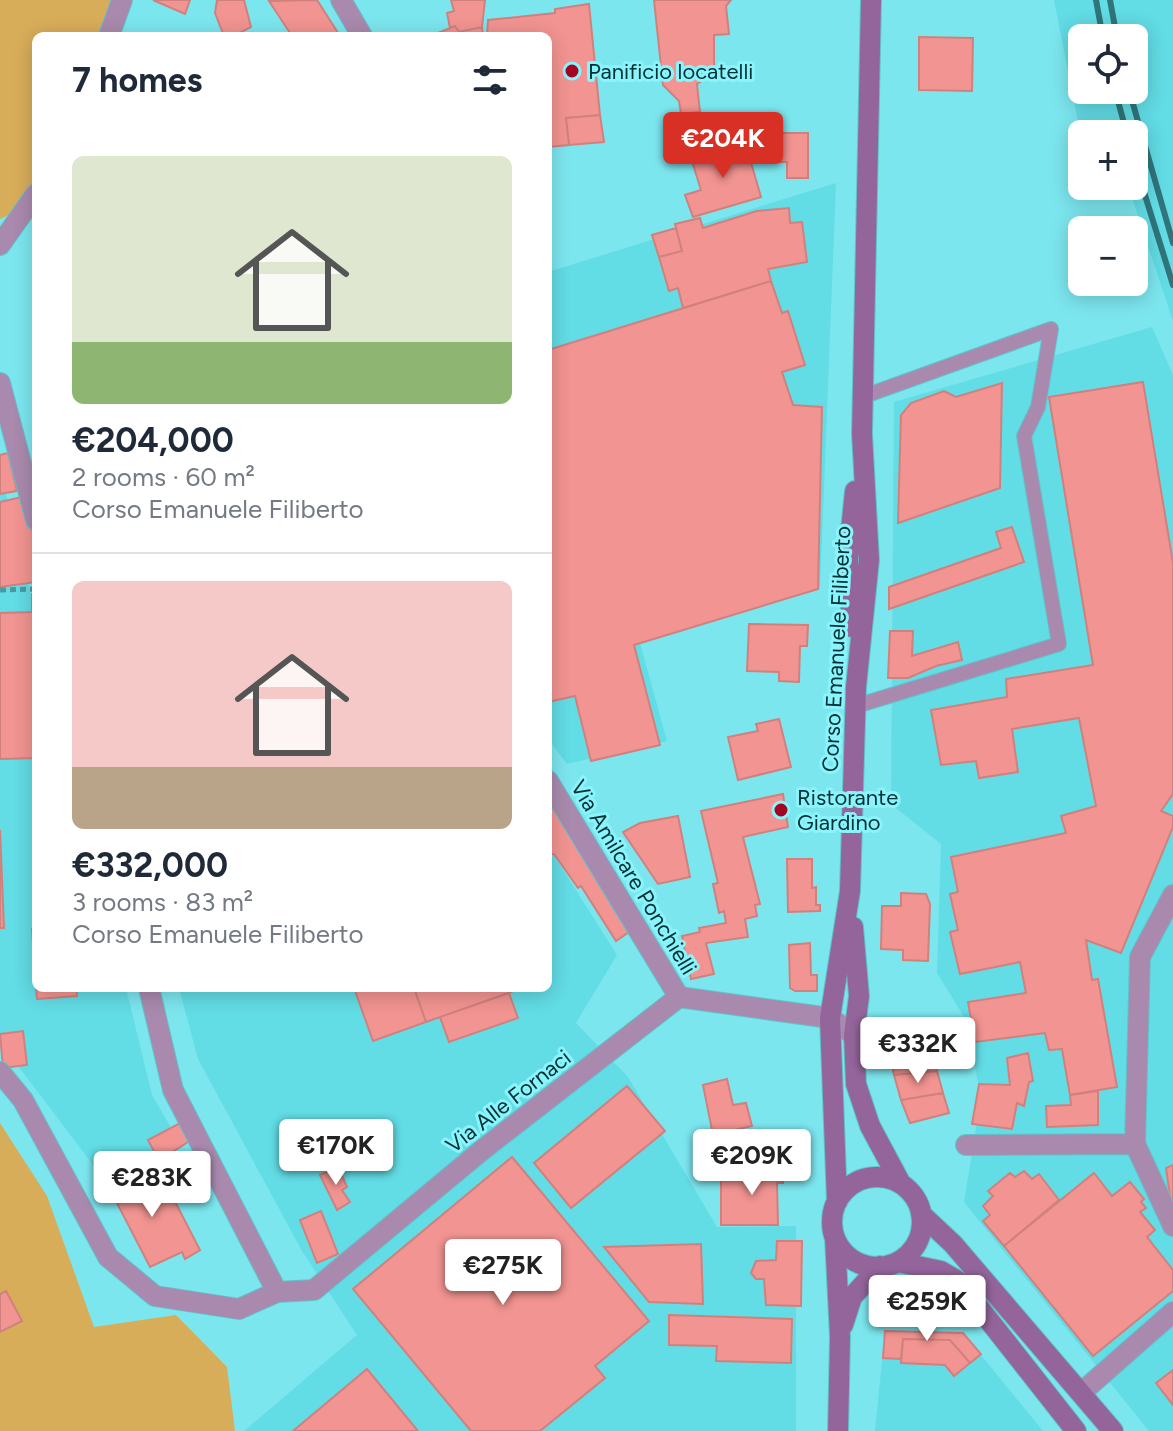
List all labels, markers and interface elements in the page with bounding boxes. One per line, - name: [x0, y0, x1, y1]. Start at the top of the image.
- map controls: [1068, 24, 1148, 296]
- button: locate: [1068, 24, 1148, 104]
- icon: filters: [468, 58, 512, 102]
- place label: Panificio locatelli: [588, 58, 753, 85]
- text: 7 homes: [72, 60, 202, 101]
- marker: Panificio locatelli: [563, 62, 581, 80]
- pin: €204K: [667, 112, 779, 180]
- button: +: [1068, 120, 1148, 200]
- text: €204K: [681, 122, 765, 154]
- icon: home: [220, 208, 364, 352]
- button: −: [1068, 216, 1148, 296]
- text: €204,000: [72, 420, 234, 461]
- text: 2 rooms · 60 m²: [72, 461, 255, 493]
- text: Corso Emanuele Filiberto: [72, 493, 364, 525]
- street label: Corso Emanuele Filiberto: [817, 525, 856, 773]
- icon: home: [220, 633, 364, 777]
- street label: Via Amilcare Ponchielli: [565, 775, 702, 979]
- place label: Ristorante Giardino: [797, 784, 898, 836]
- marker: Ristorante Giardino: [772, 801, 790, 819]
- text: €332,000: [72, 845, 228, 886]
- text: 3 rooms · 83 m²: [72, 886, 253, 918]
- text: Corso Emanuele Filiberto: [72, 918, 364, 950]
- pin: €332K: [862, 1017, 974, 1085]
- text: €332K: [878, 1027, 958, 1059]
- street label: Via Alle Fornaci: [440, 1044, 576, 1159]
- pin: €170K: [280, 1119, 392, 1187]
- text: €170K: [297, 1129, 375, 1161]
- pin: €209K: [696, 1129, 808, 1197]
- text: €209K: [711, 1139, 793, 1171]
- pin: €283K: [96, 1151, 208, 1219]
- text: €283K: [112, 1161, 192, 1193]
- pin: €275K: [447, 1239, 559, 1307]
- text: €275K: [463, 1249, 543, 1281]
- pin: €259K: [871, 1275, 983, 1343]
- text: €259K: [887, 1285, 967, 1317]

